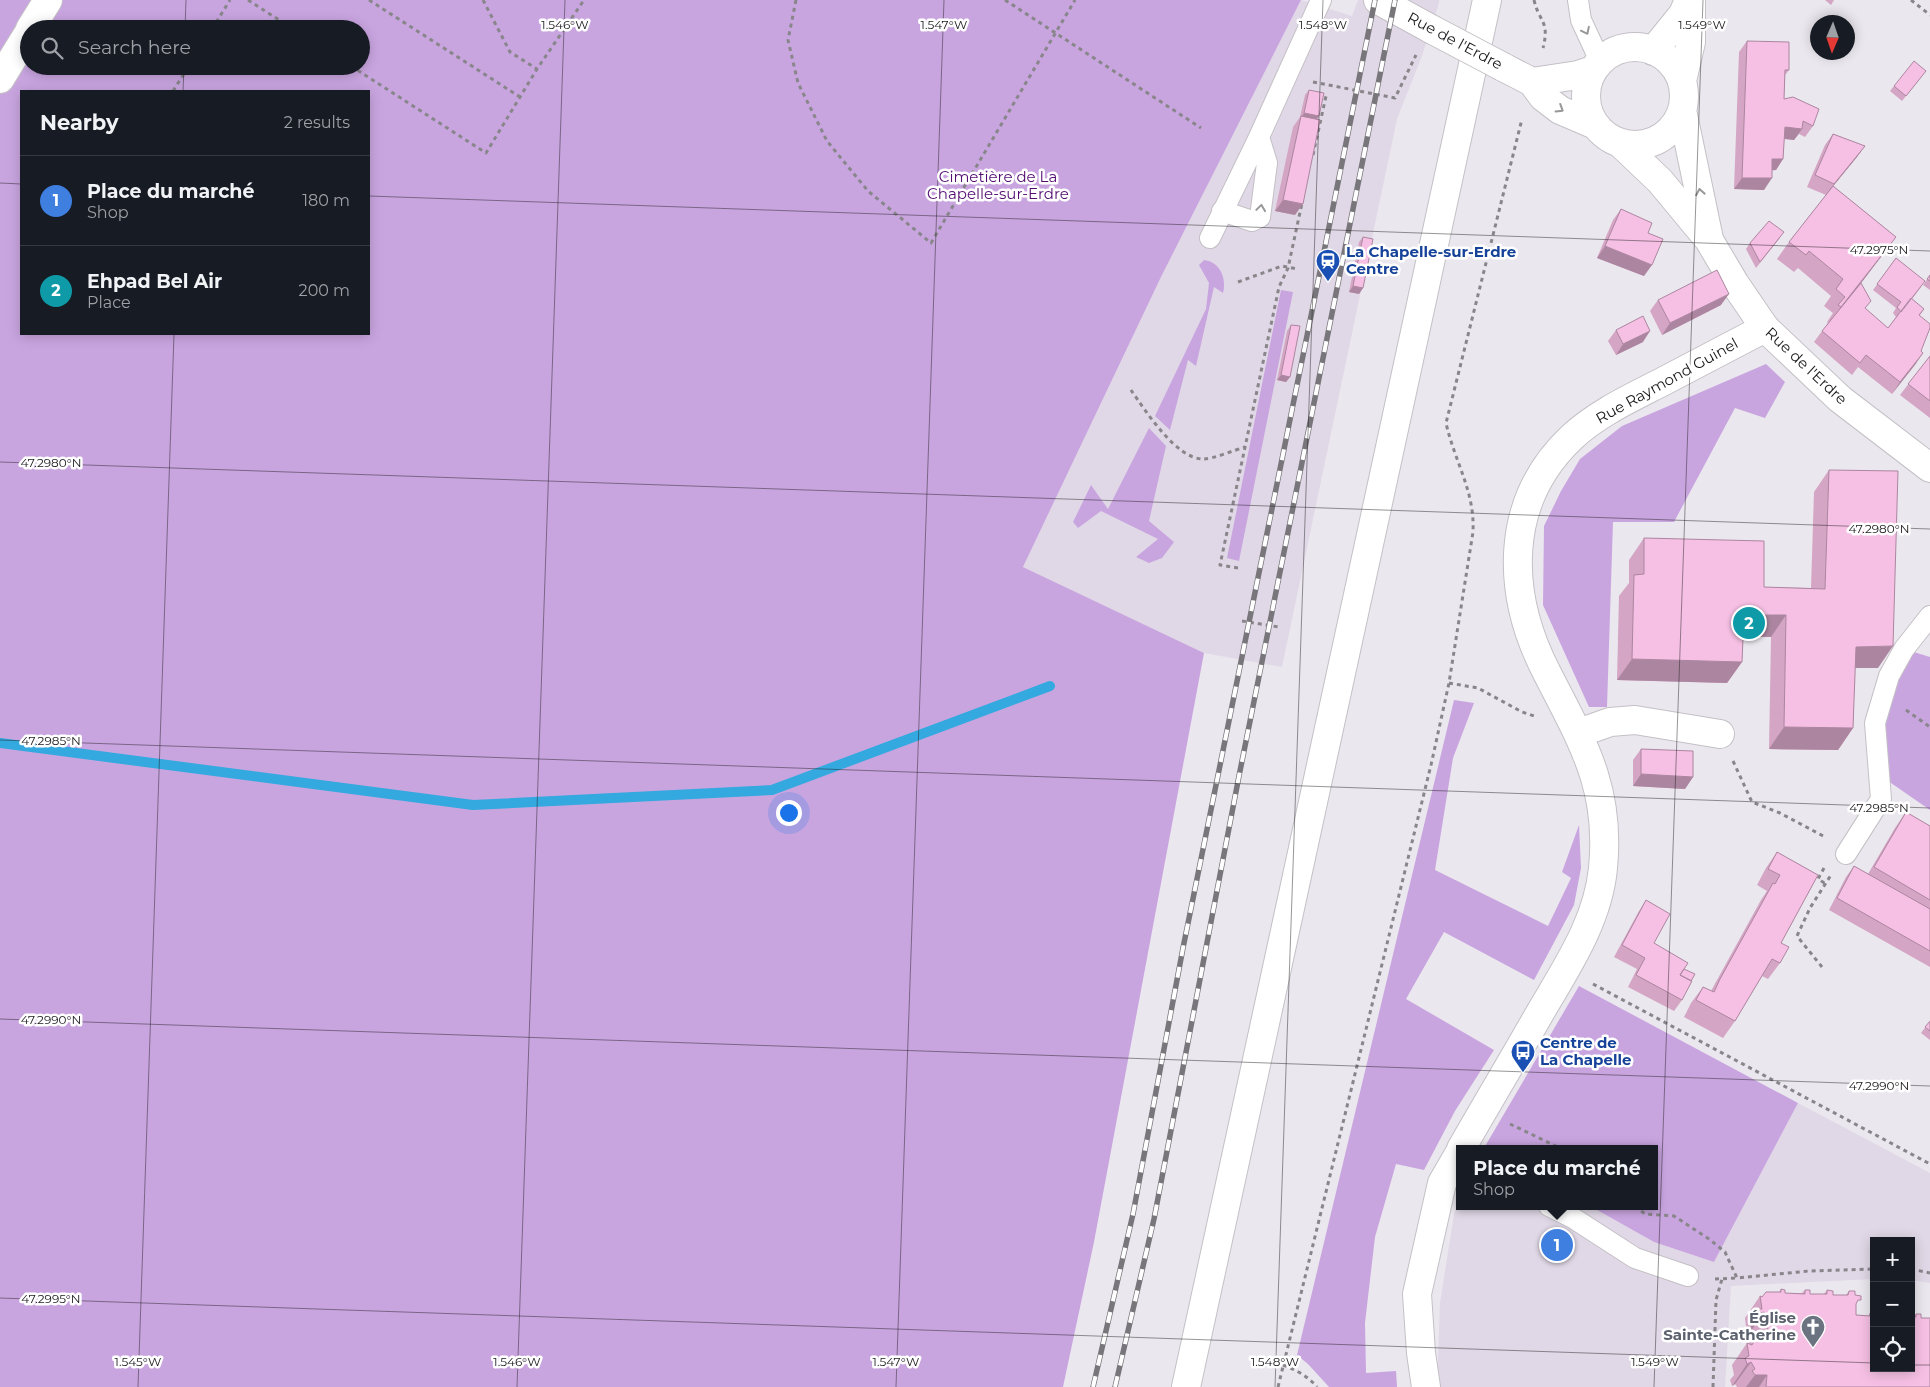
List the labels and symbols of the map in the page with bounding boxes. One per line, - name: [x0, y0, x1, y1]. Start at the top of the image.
- street label: Rue de l'Erdre: [1404, 8, 1506, 74]
- north arrow: [1810, 15, 1855, 60]
- text: 1.546°W: [541, 17, 589, 32]
- text: 1.547°W: [921, 17, 967, 32]
- text: 1.548°W: [1299, 17, 1347, 32]
- text: 1.549°W: [1678, 17, 1726, 32]
- one-way arrow: [1580, 26, 1590, 35]
- one-way arrow: [1554, 102, 1563, 112]
- park label: Cimetière de La Chapelle-sur-Erdre: [927, 167, 1069, 203]
- one-way arrow: [1696, 188, 1706, 196]
- one-way arrow: [1255, 204, 1266, 212]
- place label: La Chapelle-sur-Erdre Centre: [1346, 242, 1516, 278]
- text: 47.2975°N: [1850, 242, 1908, 257]
- station icon: La Chapelle-sur-Erdre Centre: [1315, 248, 1341, 282]
- street label: Rue de l'Erdre: [1761, 323, 1851, 408]
- street label: Rue Raymond Guinel: [1592, 333, 1741, 428]
- text: 47.2980°N: [21, 455, 81, 470]
- text: 47.2980°N: [1849, 521, 1909, 536]
- pin: 2: [1733, 604, 1765, 642]
- text: 47.2985°N: [21, 733, 81, 748]
- your location: [776, 800, 802, 826]
- text: 47.2985°N: [1849, 800, 1909, 815]
- text: 47.2990°N: [21, 1012, 81, 1027]
- place label: Centre de La Chapelle: [1540, 1033, 1631, 1069]
- bus stop icon: Centre de La Chapelle: [1510, 1039, 1536, 1073]
- text: 47.2990°N: [1849, 1078, 1909, 1093]
- pin: 1: [1541, 1226, 1573, 1264]
- text: 47.2995°N: [21, 1291, 81, 1306]
- place label: Église Sainte-Catherine: [1663, 1308, 1796, 1344]
- church icon: Église Sainte-Catherine: [1800, 1314, 1826, 1348]
- text: 1.545°W: [115, 1354, 161, 1369]
- text: 1.546°W: [493, 1354, 541, 1369]
- text: 1.547°W: [873, 1354, 919, 1369]
- text: 1.548°W: [1251, 1354, 1299, 1369]
- text: 1.549°W: [1631, 1354, 1679, 1369]

